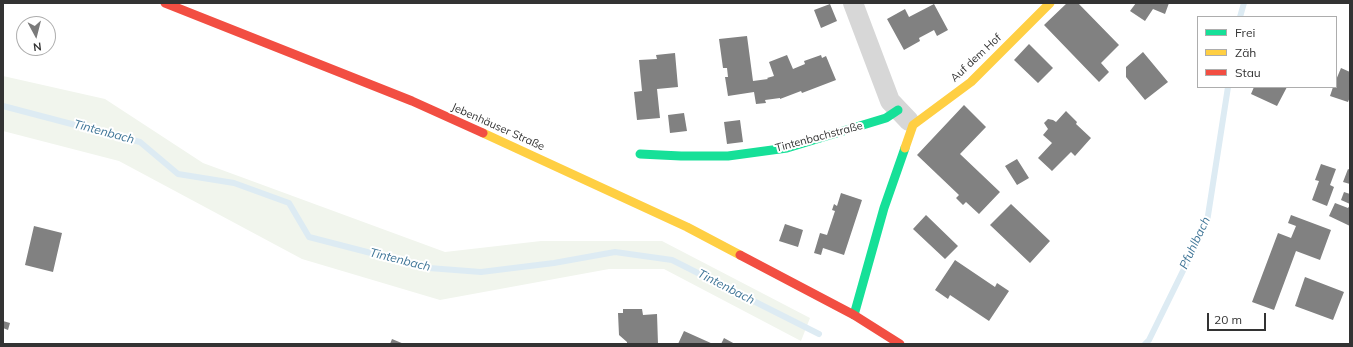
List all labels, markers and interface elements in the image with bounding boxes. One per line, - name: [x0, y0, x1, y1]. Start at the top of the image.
- north arrow: [16, 16, 56, 56]
- legend: [1197, 16, 1337, 88]
- text: Frei: [1235, 25, 1255, 40]
- street label: Auf dem Hof: [948, 31, 1004, 85]
- text: N: [32, 39, 42, 54]
- text: Zäh: [1235, 45, 1256, 60]
- text: Stau: [1235, 65, 1261, 80]
- street label: Jebenhäuser Straße: [449, 101, 547, 153]
- water label: Tintenbach: [72, 117, 136, 147]
- street label: Tintenbachstraße: [774, 119, 864, 155]
- water label: Pfuhlbach: [1177, 215, 1213, 271]
- water label: Tintenbach: [368, 245, 432, 275]
- water label: Tintenbach: [695, 266, 757, 308]
- scale bar: [1209, 305, 1268, 331]
- text: 20 m: [1214, 312, 1242, 327]

